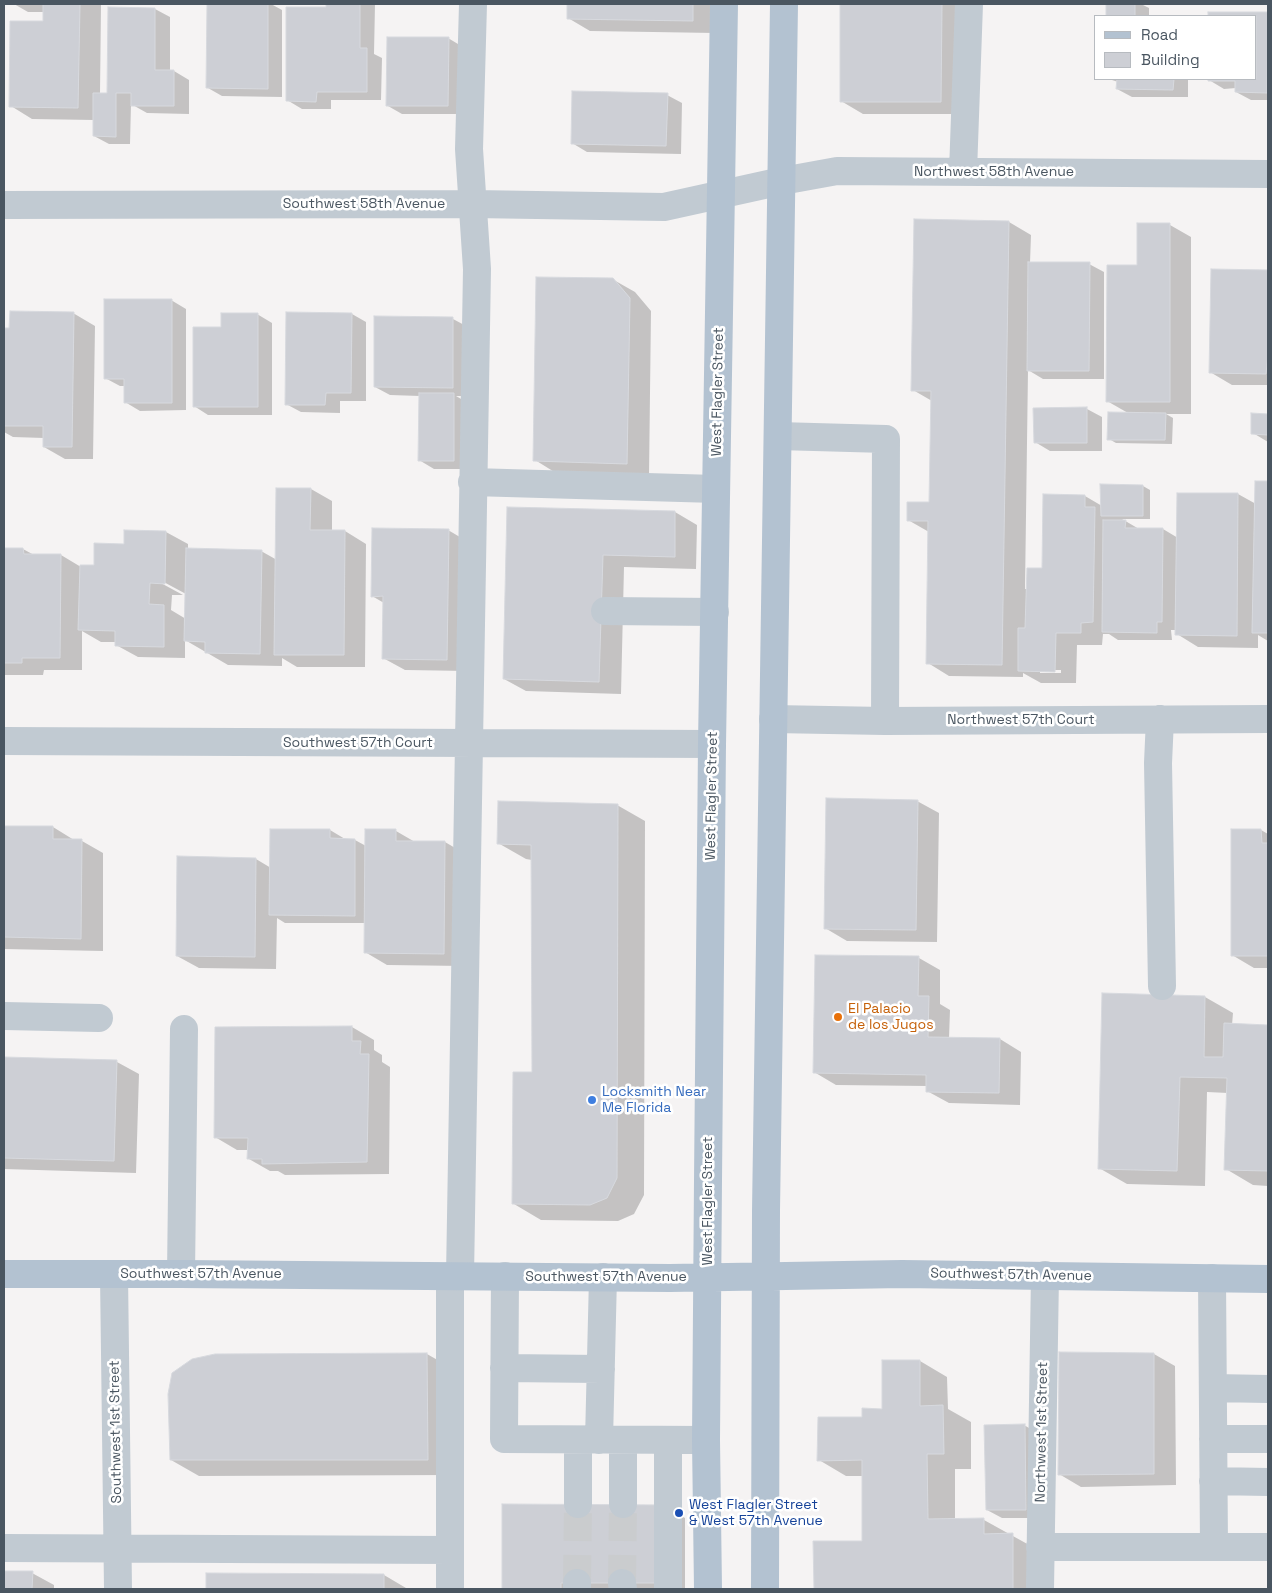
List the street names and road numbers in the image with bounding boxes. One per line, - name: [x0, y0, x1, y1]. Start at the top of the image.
- street label: Northwest 58th Avenue: [914, 164, 1074, 180]
- street label: Southwest 58th Avenue: [283, 196, 445, 212]
- street label: West Flagler Street: [708, 327, 728, 457]
- street label: Northwest 57th Court: [947, 712, 1095, 728]
- street label: West Flagler Street: [702, 731, 722, 861]
- street label: Southwest 57th Court: [283, 735, 433, 751]
- street label: West Flagler Street: [700, 1137, 716, 1265]
- street label: Southwest 57th Avenue: [930, 1265, 1092, 1285]
- street label: Southwest 57th Avenue: [120, 1266, 282, 1282]
- street label: Southwest 57th Avenue: [525, 1269, 687, 1285]
- street label: Southwest 1st Street: [106, 1360, 126, 1504]
- street label: Northwest 1st Street: [1032, 1362, 1052, 1502]

